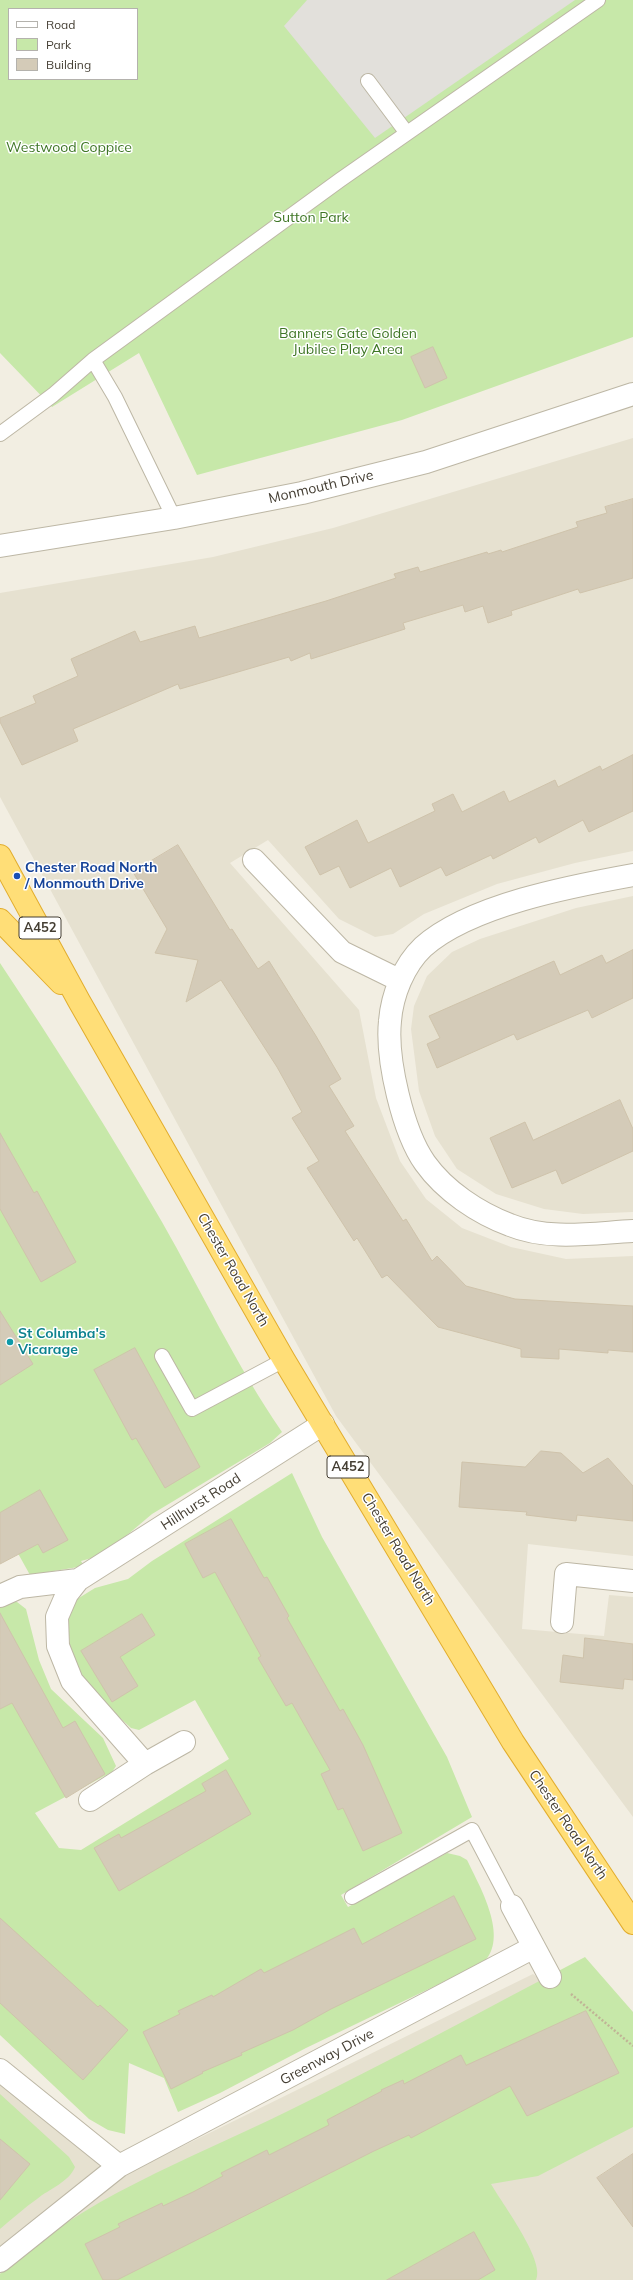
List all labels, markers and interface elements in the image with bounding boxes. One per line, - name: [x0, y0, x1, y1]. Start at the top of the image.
- legend: [8, 8, 138, 80]
- text: Road: [46, 17, 75, 32]
- text: Park: [46, 37, 71, 52]
- text: Building: [46, 57, 91, 72]
- park label: Westwood Coppice: [6, 140, 132, 156]
- park label: Sutton Park: [273, 210, 349, 226]
- park label: Banners Gate Golden Jubilee Play Area: [279, 326, 417, 358]
- street label: Monmouth Drive: [267, 467, 375, 507]
- place label: Chester Road North / Monmouth Drive: [25, 860, 158, 892]
- marker: Chester Road North / Monmouth Drive: [12, 871, 22, 881]
- road number: A452: [19, 917, 61, 939]
- street label: Chester Road North: [194, 1210, 272, 1330]
- place label: St Columba's Vicarage: [18, 1326, 106, 1358]
- marker: St Columba's Vicarage: [5, 1337, 15, 1347]
- road number: A452: [327, 1456, 369, 1478]
- street label: Hillhurst Road: [158, 1470, 244, 1534]
- street label: Chester Road North: [358, 1490, 438, 1608]
- street label: Chester Road North: [525, 1767, 611, 1883]
- street label: Greenway Drive: [277, 2025, 377, 2089]

